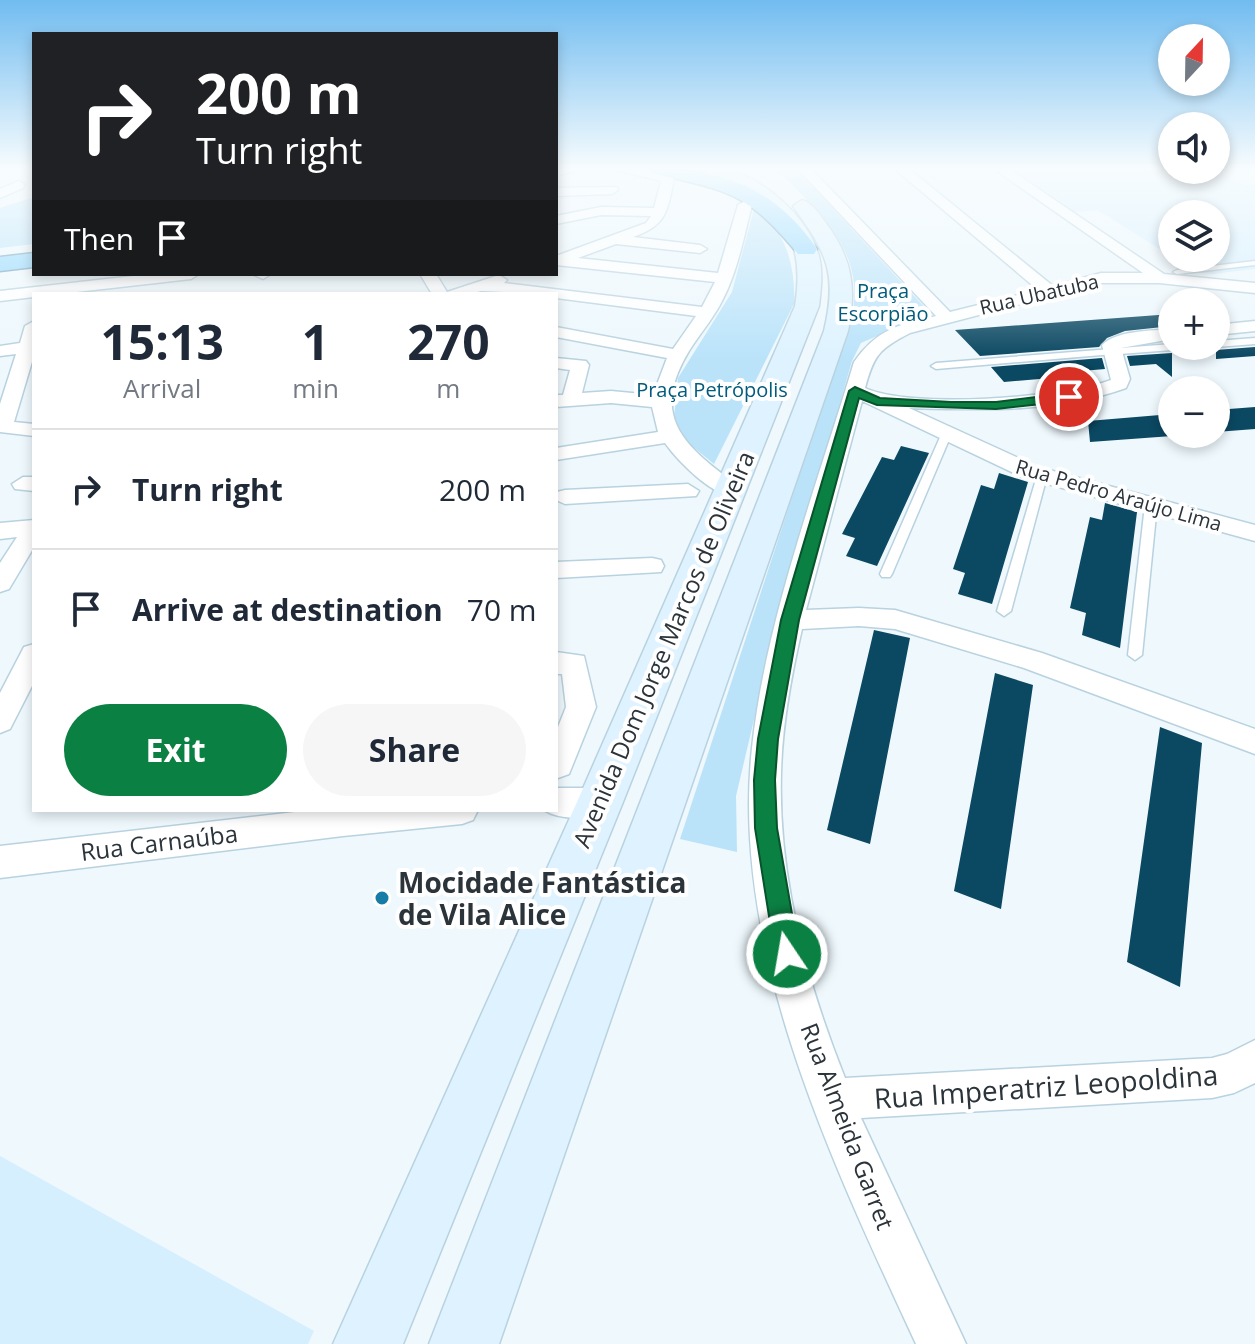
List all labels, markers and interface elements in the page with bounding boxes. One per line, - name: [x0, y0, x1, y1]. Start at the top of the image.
- north arrow: [1158, 24, 1230, 96]
- map controls: [1158, 24, 1230, 448]
- text: 200 m: [196, 54, 362, 130]
- icon: right: [64, 64, 168, 168]
- button: sound: [1158, 112, 1230, 184]
- text: Turn right: [196, 126, 362, 175]
- button: layers: [1158, 200, 1230, 272]
- icon: arrive: [150, 216, 194, 260]
- text: Then: [64, 218, 134, 259]
- street label: Rua Ubatuba: [977, 267, 1101, 321]
- park label: Praça Escorpião: [838, 277, 928, 327]
- button: +: [1158, 288, 1230, 360]
- text: 15:13: [100, 309, 224, 374]
- text: 1: [302, 309, 329, 374]
- text: 270: [407, 309, 490, 374]
- pin: [1035, 363, 1103, 431]
- text: Arrival: [123, 370, 201, 406]
- text: min: [292, 370, 339, 406]
- text: m: [436, 370, 460, 406]
- icon: arrive: [1047, 375, 1091, 419]
- park label: Praça Petrópolis: [636, 376, 788, 403]
- button: −: [1158, 376, 1230, 448]
- street label: Avenida Dom Jorge Marcos de Oliveira: [564, 446, 762, 852]
- street label: Rua Pedro Araújo Lima: [1013, 453, 1225, 537]
- icon: right: [64, 467, 108, 511]
- text: Turn right: [132, 469, 283, 510]
- text: 200 m: [439, 469, 526, 510]
- icon: arrive: [64, 587, 108, 631]
- text: Arrive at destination: [132, 589, 443, 630]
- text: 70 m: [467, 589, 537, 630]
- button: Exit: [64, 704, 287, 796]
- button: Share: [303, 704, 526, 796]
- street label: Rua Carnaúba: [79, 816, 239, 868]
- place label: Mocidade Fantástica de Vila Alice: [398, 863, 687, 933]
- marker: Mocidade Fantástica de Vila Alice: [373, 889, 391, 907]
- position arrow: [745, 912, 829, 996]
- street label: Rua Almeida Garret: [793, 1018, 903, 1234]
- street label: Rua Imperatriz Leopoldina: [873, 1055, 1219, 1117]

